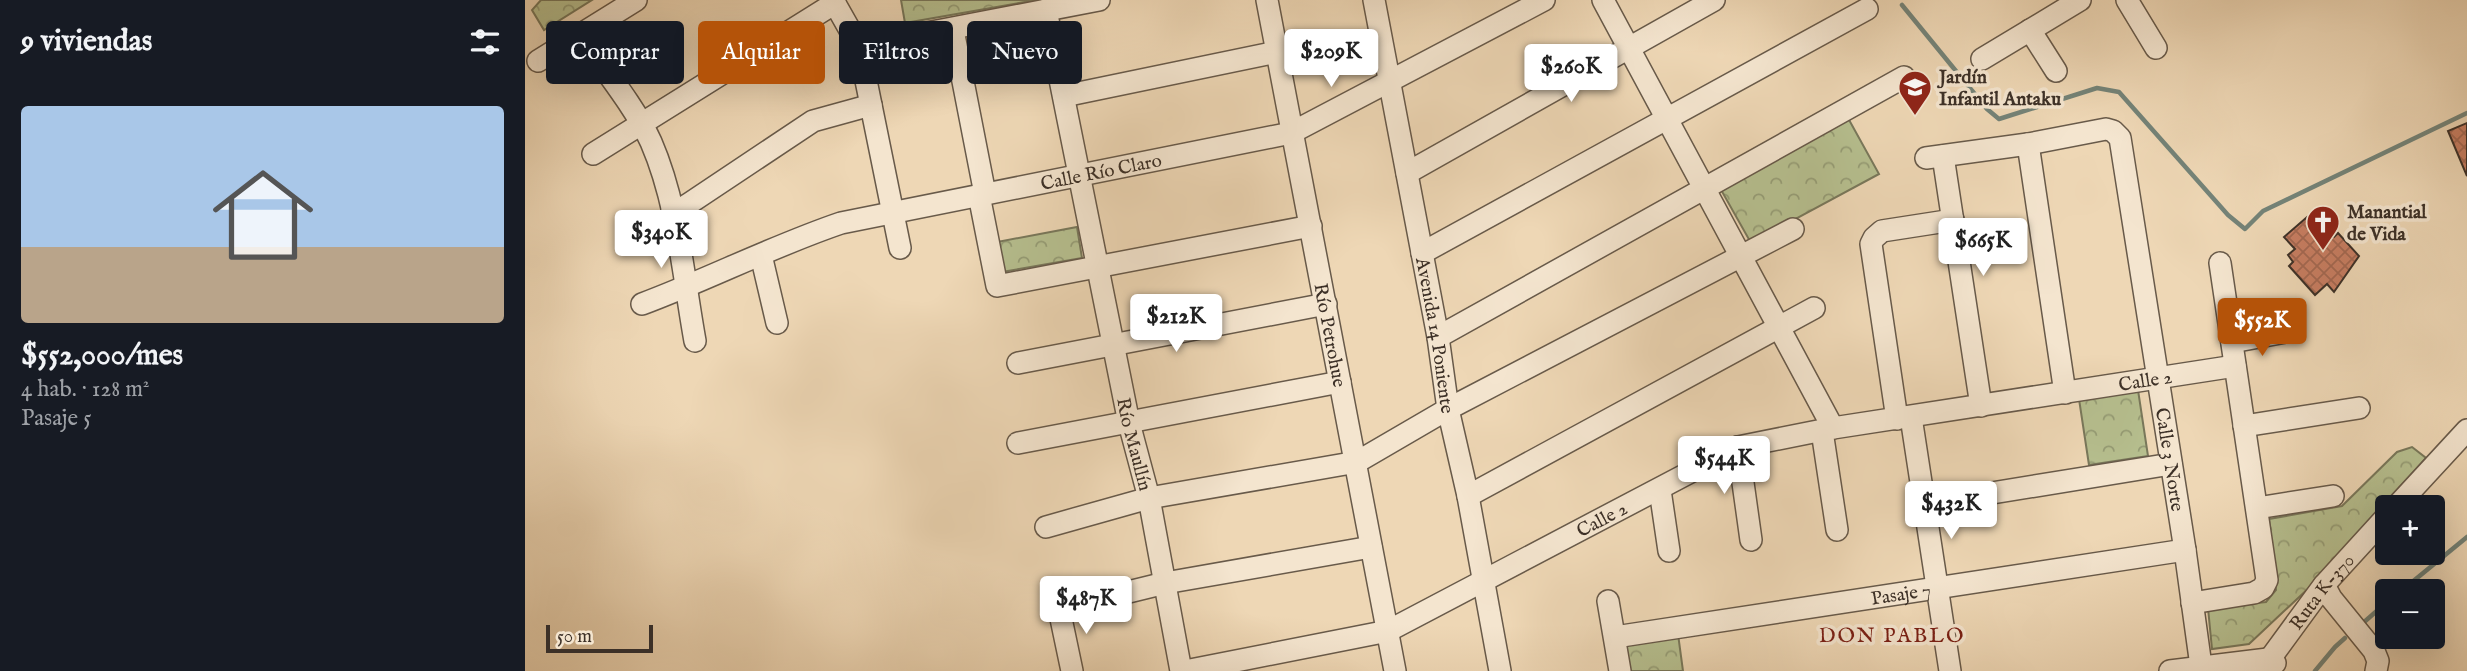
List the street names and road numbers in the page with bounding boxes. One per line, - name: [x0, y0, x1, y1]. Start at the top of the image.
- street label: Calle Río Claro: [1039, 149, 1164, 197]
- street label: Avenida 14 Poniente: [1409, 255, 1459, 415]
- street label: Río Petrohue: [1307, 281, 1351, 390]
- street label: Calle 2: [2117, 366, 2174, 398]
- street label: Río Maullín: [1110, 396, 1157, 494]
- street label: Calle 3 Norte: [2149, 406, 2189, 514]
- street label: Calle 2: [1573, 497, 1632, 544]
- street label: Ruta K-370: [2285, 550, 2361, 635]
- street label: Pasaje 7: [1869, 579, 1933, 612]

